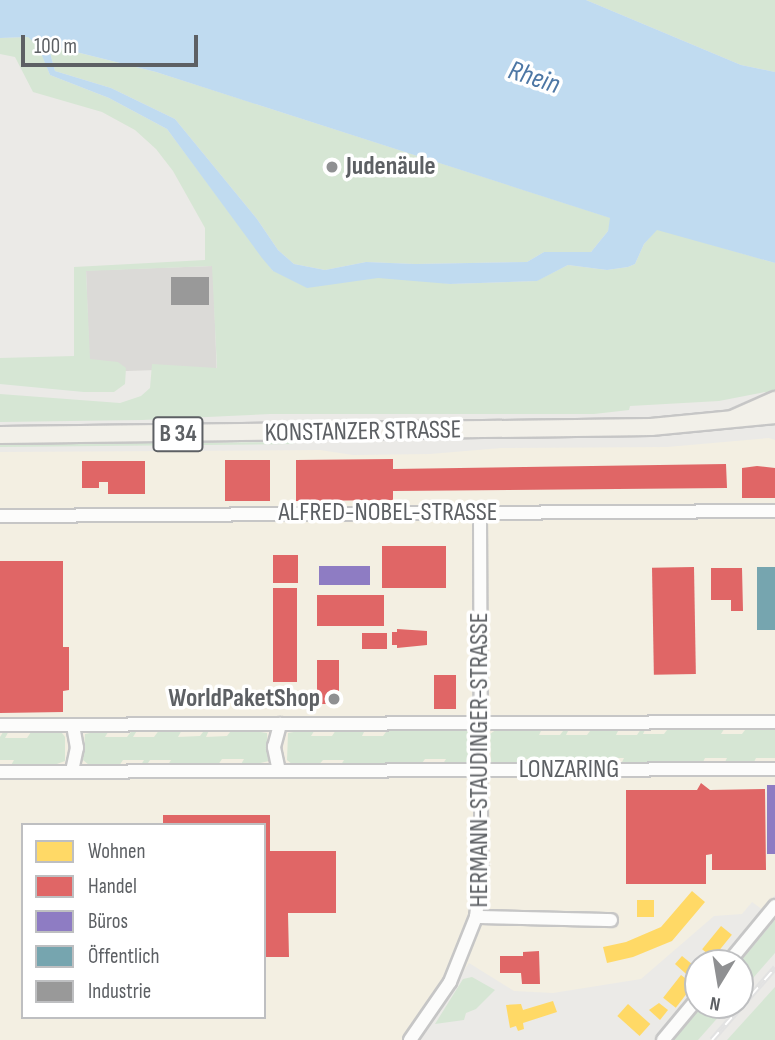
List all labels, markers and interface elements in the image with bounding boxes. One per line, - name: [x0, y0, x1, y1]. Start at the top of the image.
- scale bar: [24, 21, 201, 65]
- text: 100 m: [34, 34, 77, 59]
- water label: Rhein: [504, 54, 564, 102]
- place label: Judenäule: [346, 151, 436, 183]
- marker: Judenäule: [324, 159, 340, 175]
- road number: B 34: [152, 414, 204, 454]
- street label: KONSTANZER STRASSE: [264, 415, 462, 449]
- street label: ALFRED-NOBEL-STRASSE: [278, 497, 498, 529]
- street label: HERMANN-STAUDINGER-STRASSE: [464, 612, 496, 908]
- place label: WorldPaketShop: [168, 683, 320, 715]
- marker: WorldPaketShop: [326, 691, 342, 707]
- street label: LONZARING: [519, 754, 619, 786]
- legend: [21, 823, 266, 1019]
- text: Wohnen: [88, 839, 145, 864]
- text: Handel: [88, 874, 137, 899]
- text: Büros: [88, 909, 128, 934]
- text: Öffentlich: [88, 944, 160, 969]
- north arrow: [684, 949, 754, 1019]
- text: Industrie: [88, 979, 151, 1004]
- text: N: [708, 991, 722, 1015]

